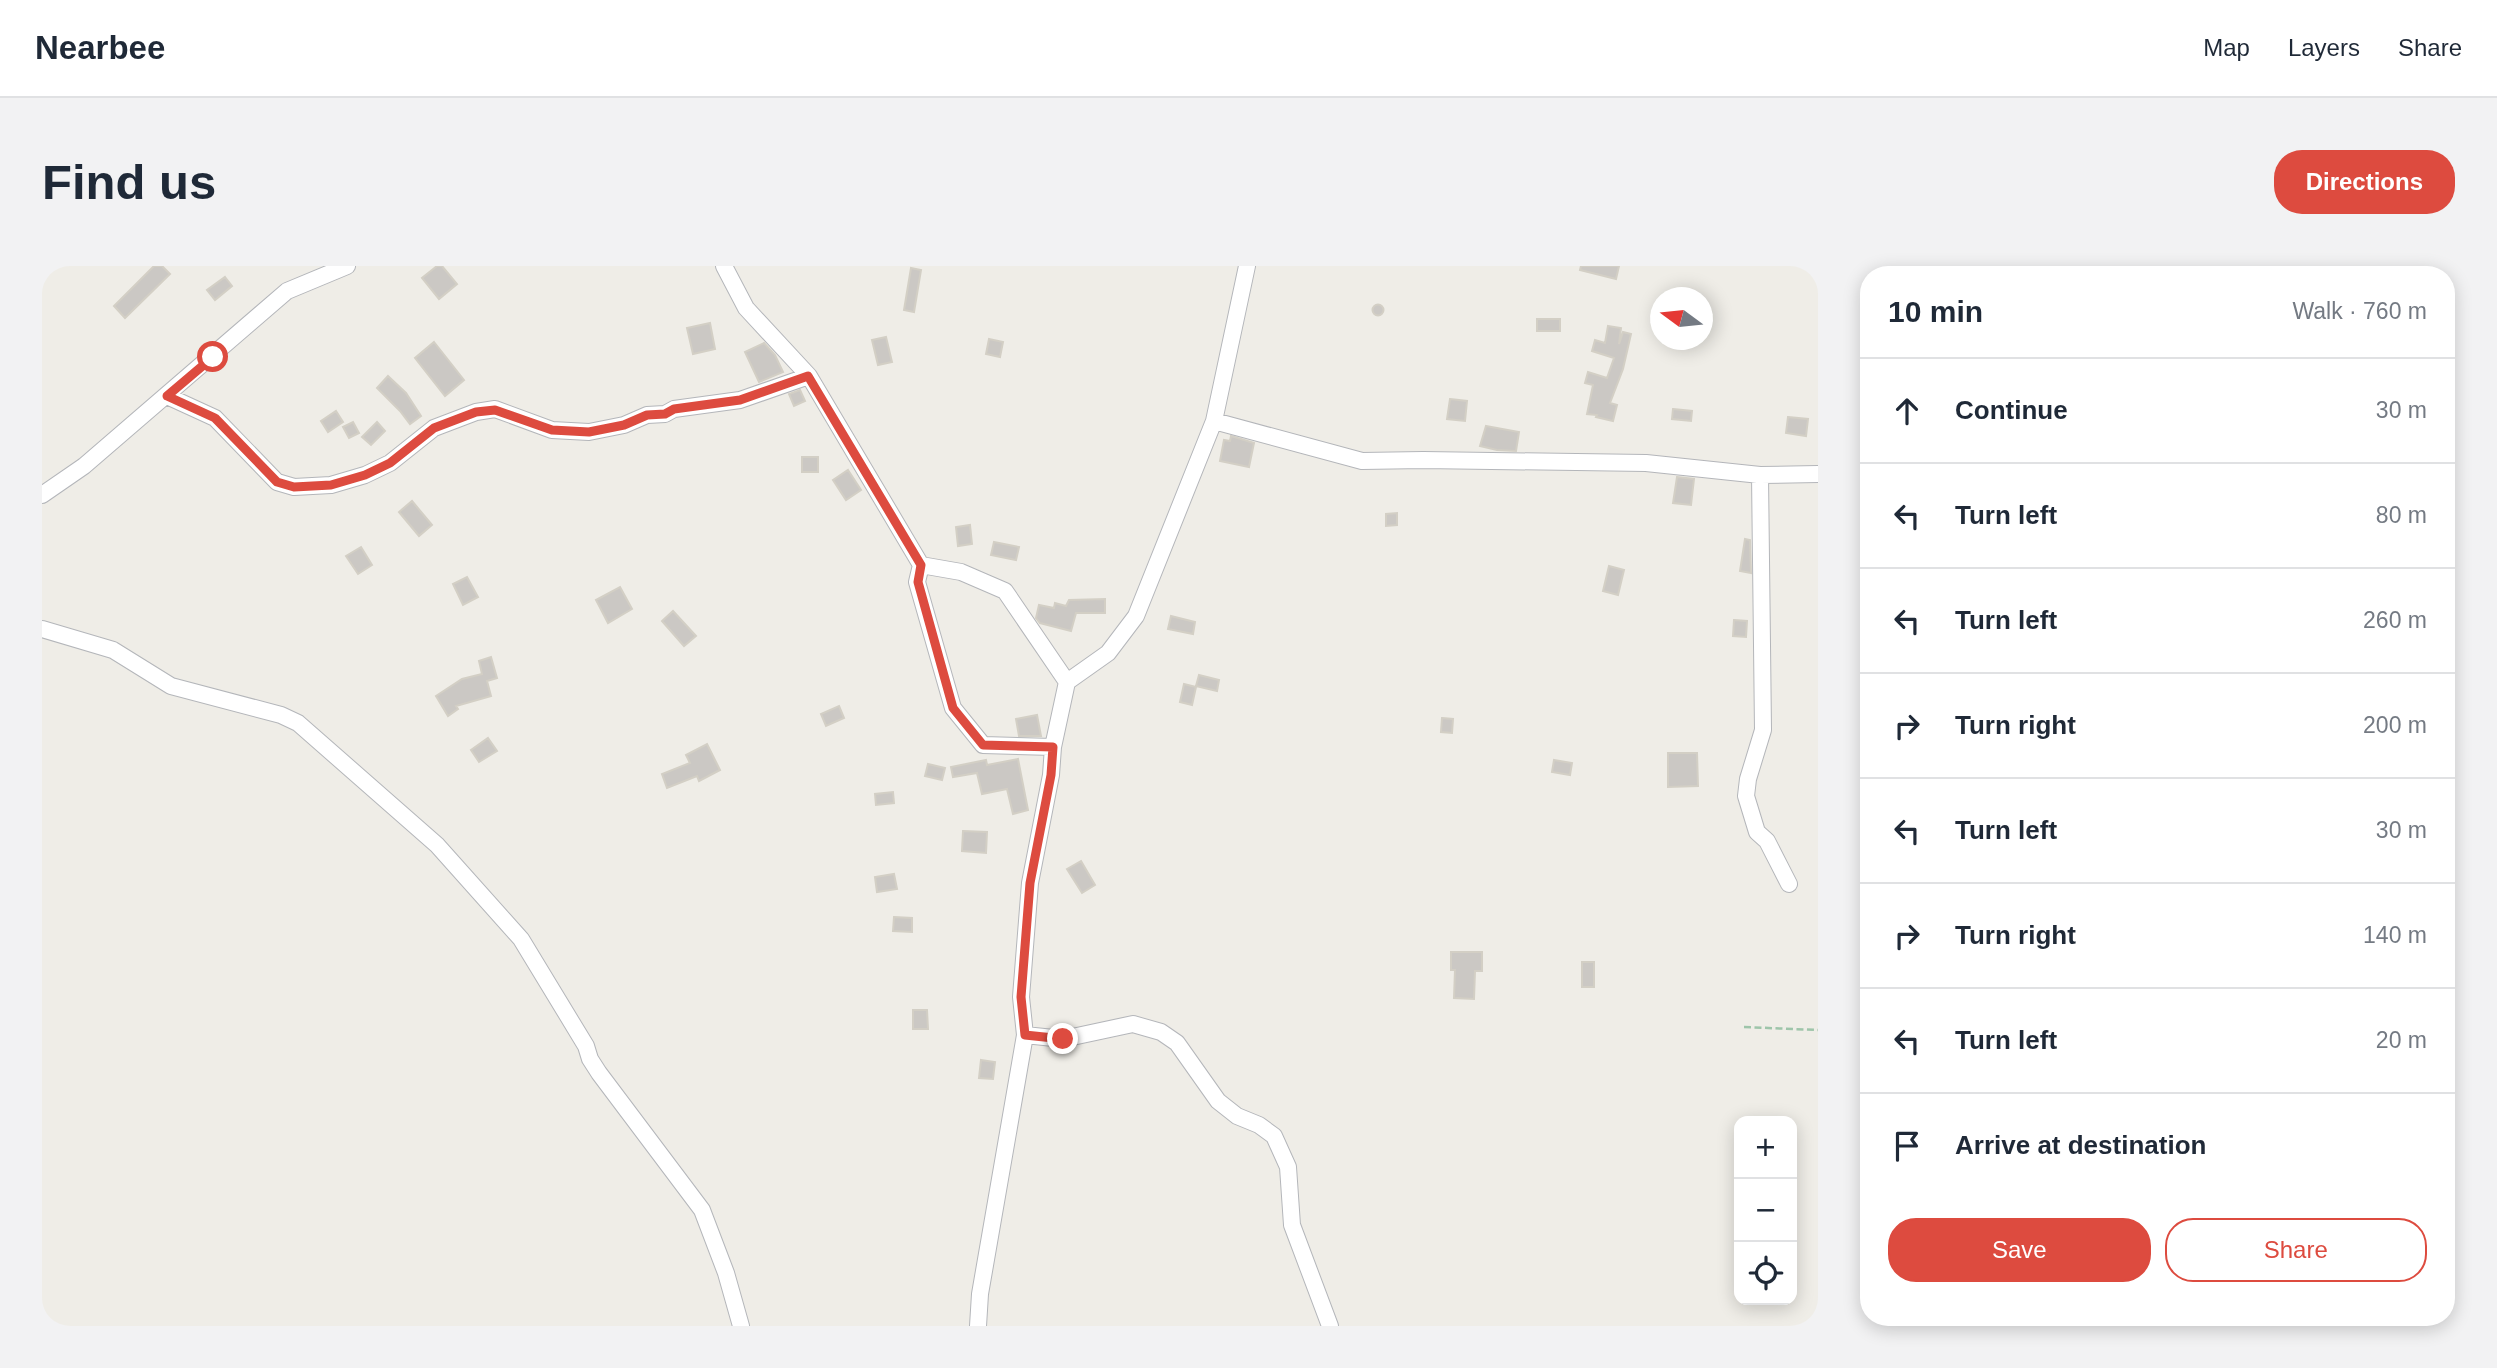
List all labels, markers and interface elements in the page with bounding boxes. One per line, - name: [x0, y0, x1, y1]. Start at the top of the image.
- text: Nearbee: [35, 29, 165, 66]
- text: Map: [2203, 34, 2250, 61]
- text: Layers: [2288, 34, 2360, 61]
- text: Share: [2398, 34, 2462, 61]
- button: Directions: [2274, 150, 2455, 214]
- text: Find us: [42, 155, 216, 209]
- north arrow: [1650, 287, 1713, 350]
- text: 10 min: [1888, 295, 1983, 328]
- text: Walk · 760 m: [2292, 298, 2427, 324]
- route start: [197, 341, 228, 372]
- icon: ahead: [1888, 392, 1926, 430]
- text: Continue: [1955, 395, 2068, 425]
- text: 30 m: [2376, 397, 2427, 423]
- icon: left: [1888, 497, 1926, 535]
- text: Turn left: [1955, 500, 2057, 530]
- text: 80 m: [2376, 502, 2427, 528]
- icon: left: [1888, 602, 1926, 640]
- text: Turn left: [1955, 605, 2057, 635]
- text: 260 m: [2363, 607, 2427, 633]
- icon: right: [1888, 707, 1926, 745]
- text: Turn right: [1955, 710, 2076, 740]
- text: 200 m: [2363, 712, 2427, 738]
- icon: left: [1888, 812, 1926, 850]
- text: Turn left: [1955, 815, 2057, 845]
- text: 30 m: [2376, 817, 2427, 843]
- icon: right: [1888, 917, 1926, 955]
- text: Turn right: [1955, 920, 2076, 950]
- text: 140 m: [2363, 922, 2427, 948]
- icon: left: [1888, 1022, 1926, 1060]
- route end: [1047, 1023, 1078, 1054]
- text: Turn left: [1955, 1025, 2057, 1055]
- text: 20 m: [2376, 1027, 2427, 1053]
- map controls: [1734, 1116, 1797, 1305]
- button: +: [1734, 1116, 1797, 1179]
- icon: arrive: [1888, 1127, 1926, 1165]
- text: Arrive at destination: [1955, 1130, 2206, 1160]
- button: −: [1734, 1179, 1797, 1242]
- button: Save: [1888, 1218, 2151, 1282]
- button: Share: [2165, 1218, 2427, 1282]
- button: locate: [1734, 1242, 1797, 1305]

